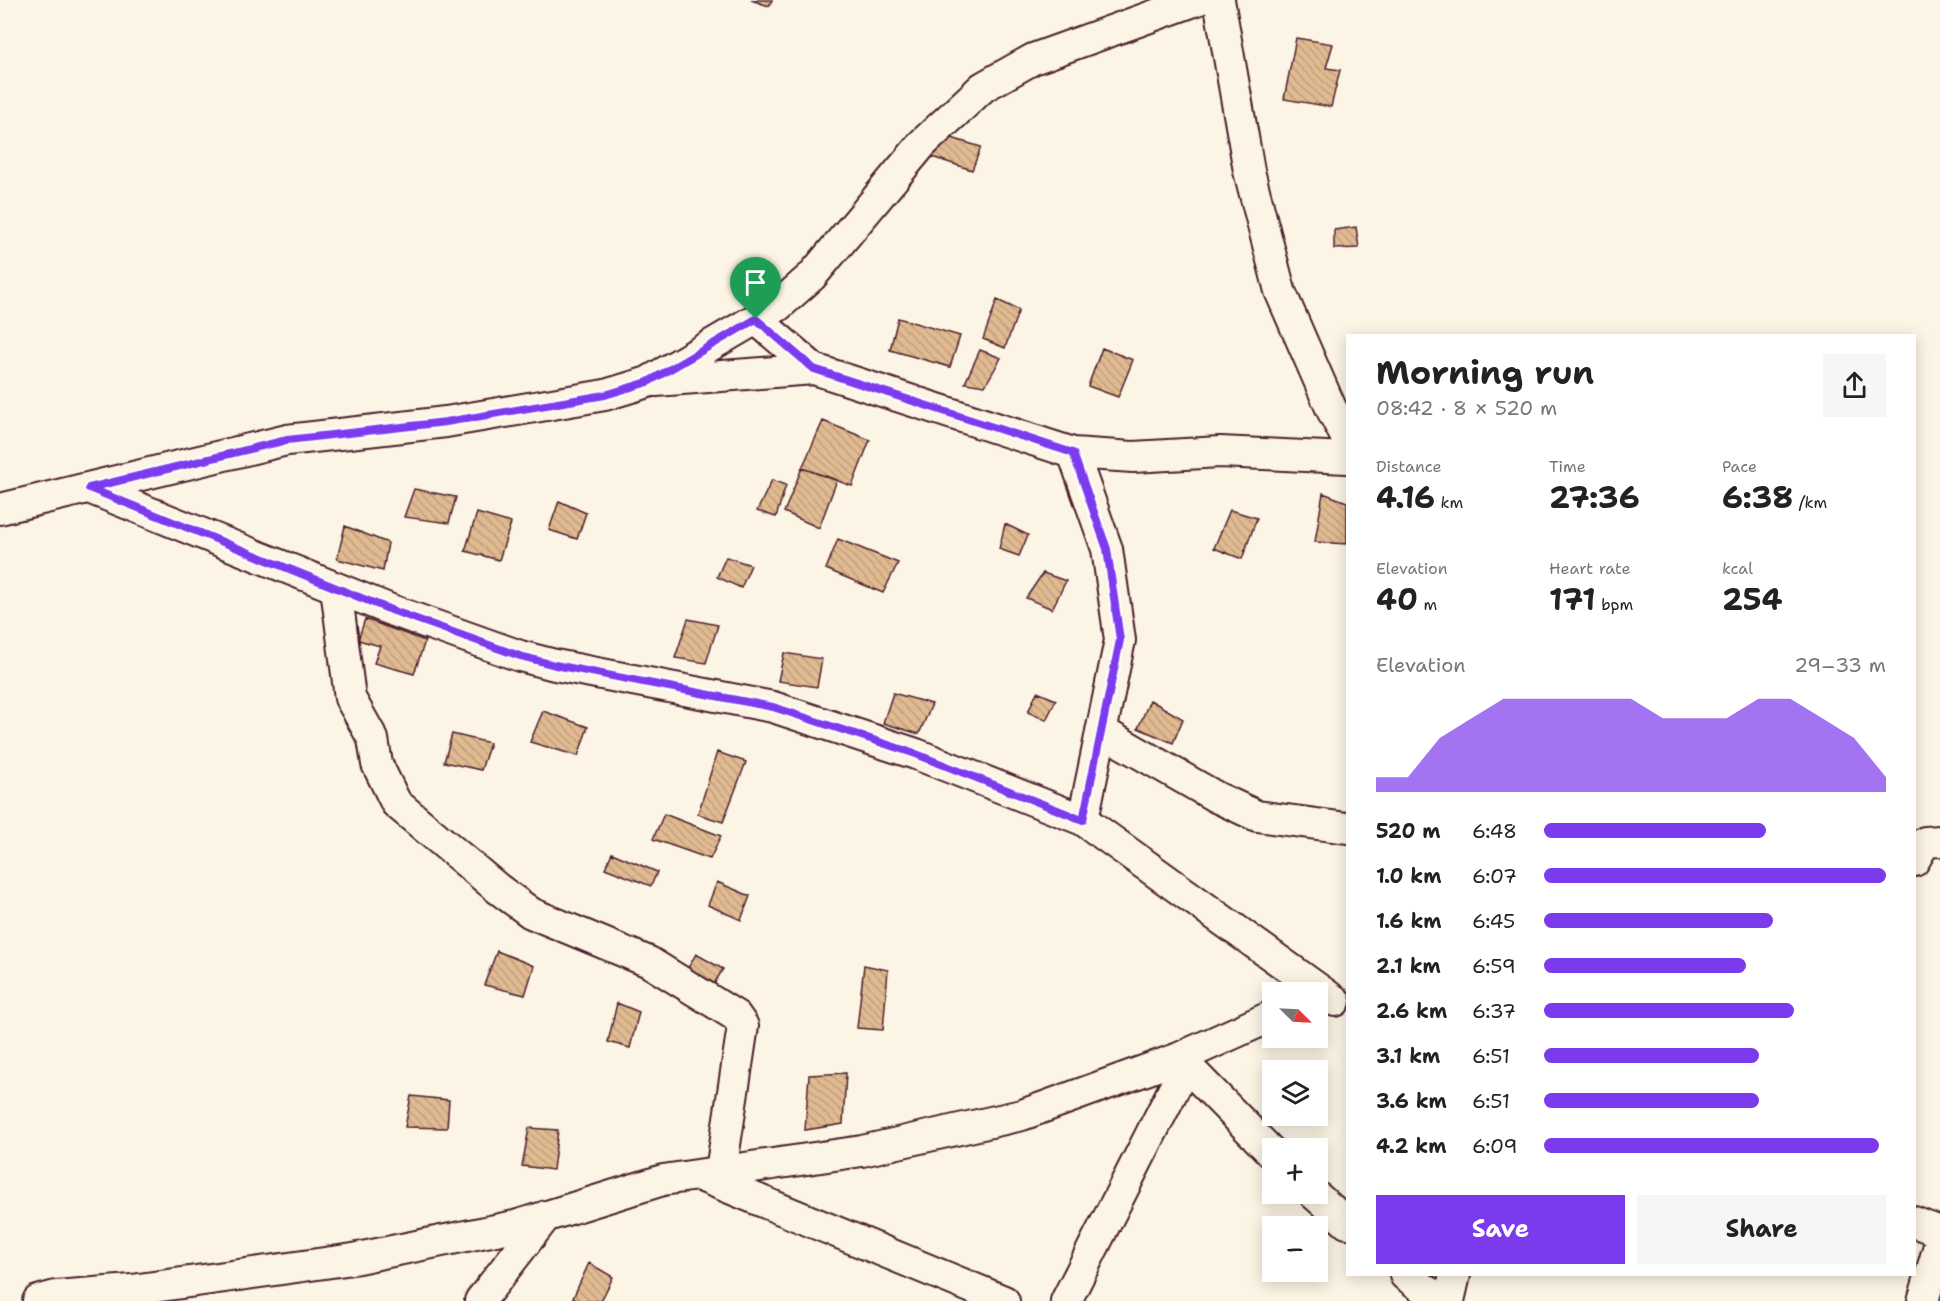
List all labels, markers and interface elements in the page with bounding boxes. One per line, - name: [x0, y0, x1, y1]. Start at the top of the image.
- pin: [730, 257, 781, 319]
- icon: arrive: [739, 266, 772, 299]
- text: Morning run: [1376, 350, 1594, 395]
- button: share: [1823, 354, 1886, 417]
- text: 08:42 · 8 × 520 m: [1376, 395, 1557, 421]
- text: Distance: [1376, 456, 1442, 477]
- text: Time: [1549, 456, 1586, 477]
- text: Pace: [1722, 456, 1757, 477]
- text: 4.16: [1376, 477, 1435, 518]
- text: 27:36: [1549, 477, 1640, 518]
- text: 6:38: [1722, 477, 1793, 518]
- text: km: [1435, 492, 1463, 513]
- text: /km: [1793, 492, 1827, 513]
- text: Elevation: [1376, 558, 1448, 579]
- text: Heart rate: [1549, 558, 1631, 579]
- text: kcal: [1722, 558, 1753, 579]
- text: 40: [1376, 579, 1418, 620]
- text: 171: [1549, 579, 1596, 620]
- text: 254: [1722, 579, 1782, 620]
- text: m: [1418, 594, 1437, 615]
- text: bpm: [1596, 594, 1633, 615]
- text: Elevation: [1376, 652, 1466, 678]
- text: 29–33 m: [1794, 652, 1886, 678]
- text: 520 m: [1376, 818, 1441, 844]
- text: 6:48: [1472, 818, 1517, 844]
- text: 1.0 km: [1376, 863, 1441, 889]
- text: 6:07: [1472, 863, 1517, 889]
- text: 1.6 km: [1376, 908, 1442, 934]
- text: 6:45: [1472, 908, 1515, 934]
- text: 2.1 km: [1376, 953, 1441, 979]
- text: 6:59: [1472, 953, 1516, 979]
- north arrow: [1262, 982, 1328, 1048]
- map controls: [1262, 982, 1328, 1282]
- text: 2.6 km: [1376, 998, 1447, 1024]
- text: 6:37: [1472, 998, 1516, 1024]
- text: 3.1 km: [1376, 1043, 1440, 1069]
- text: 6:51: [1472, 1043, 1510, 1069]
- button: layers: [1262, 1060, 1328, 1126]
- text: 3.6 km: [1376, 1088, 1447, 1114]
- text: 6:51: [1472, 1088, 1510, 1114]
- text: 4.2 km: [1376, 1133, 1446, 1159]
- text: 6:09: [1472, 1133, 1518, 1159]
- button: +: [1262, 1138, 1328, 1204]
- button: Save: [1376, 1195, 1625, 1264]
- button: Share: [1637, 1195, 1886, 1264]
- button: −: [1262, 1216, 1328, 1282]

